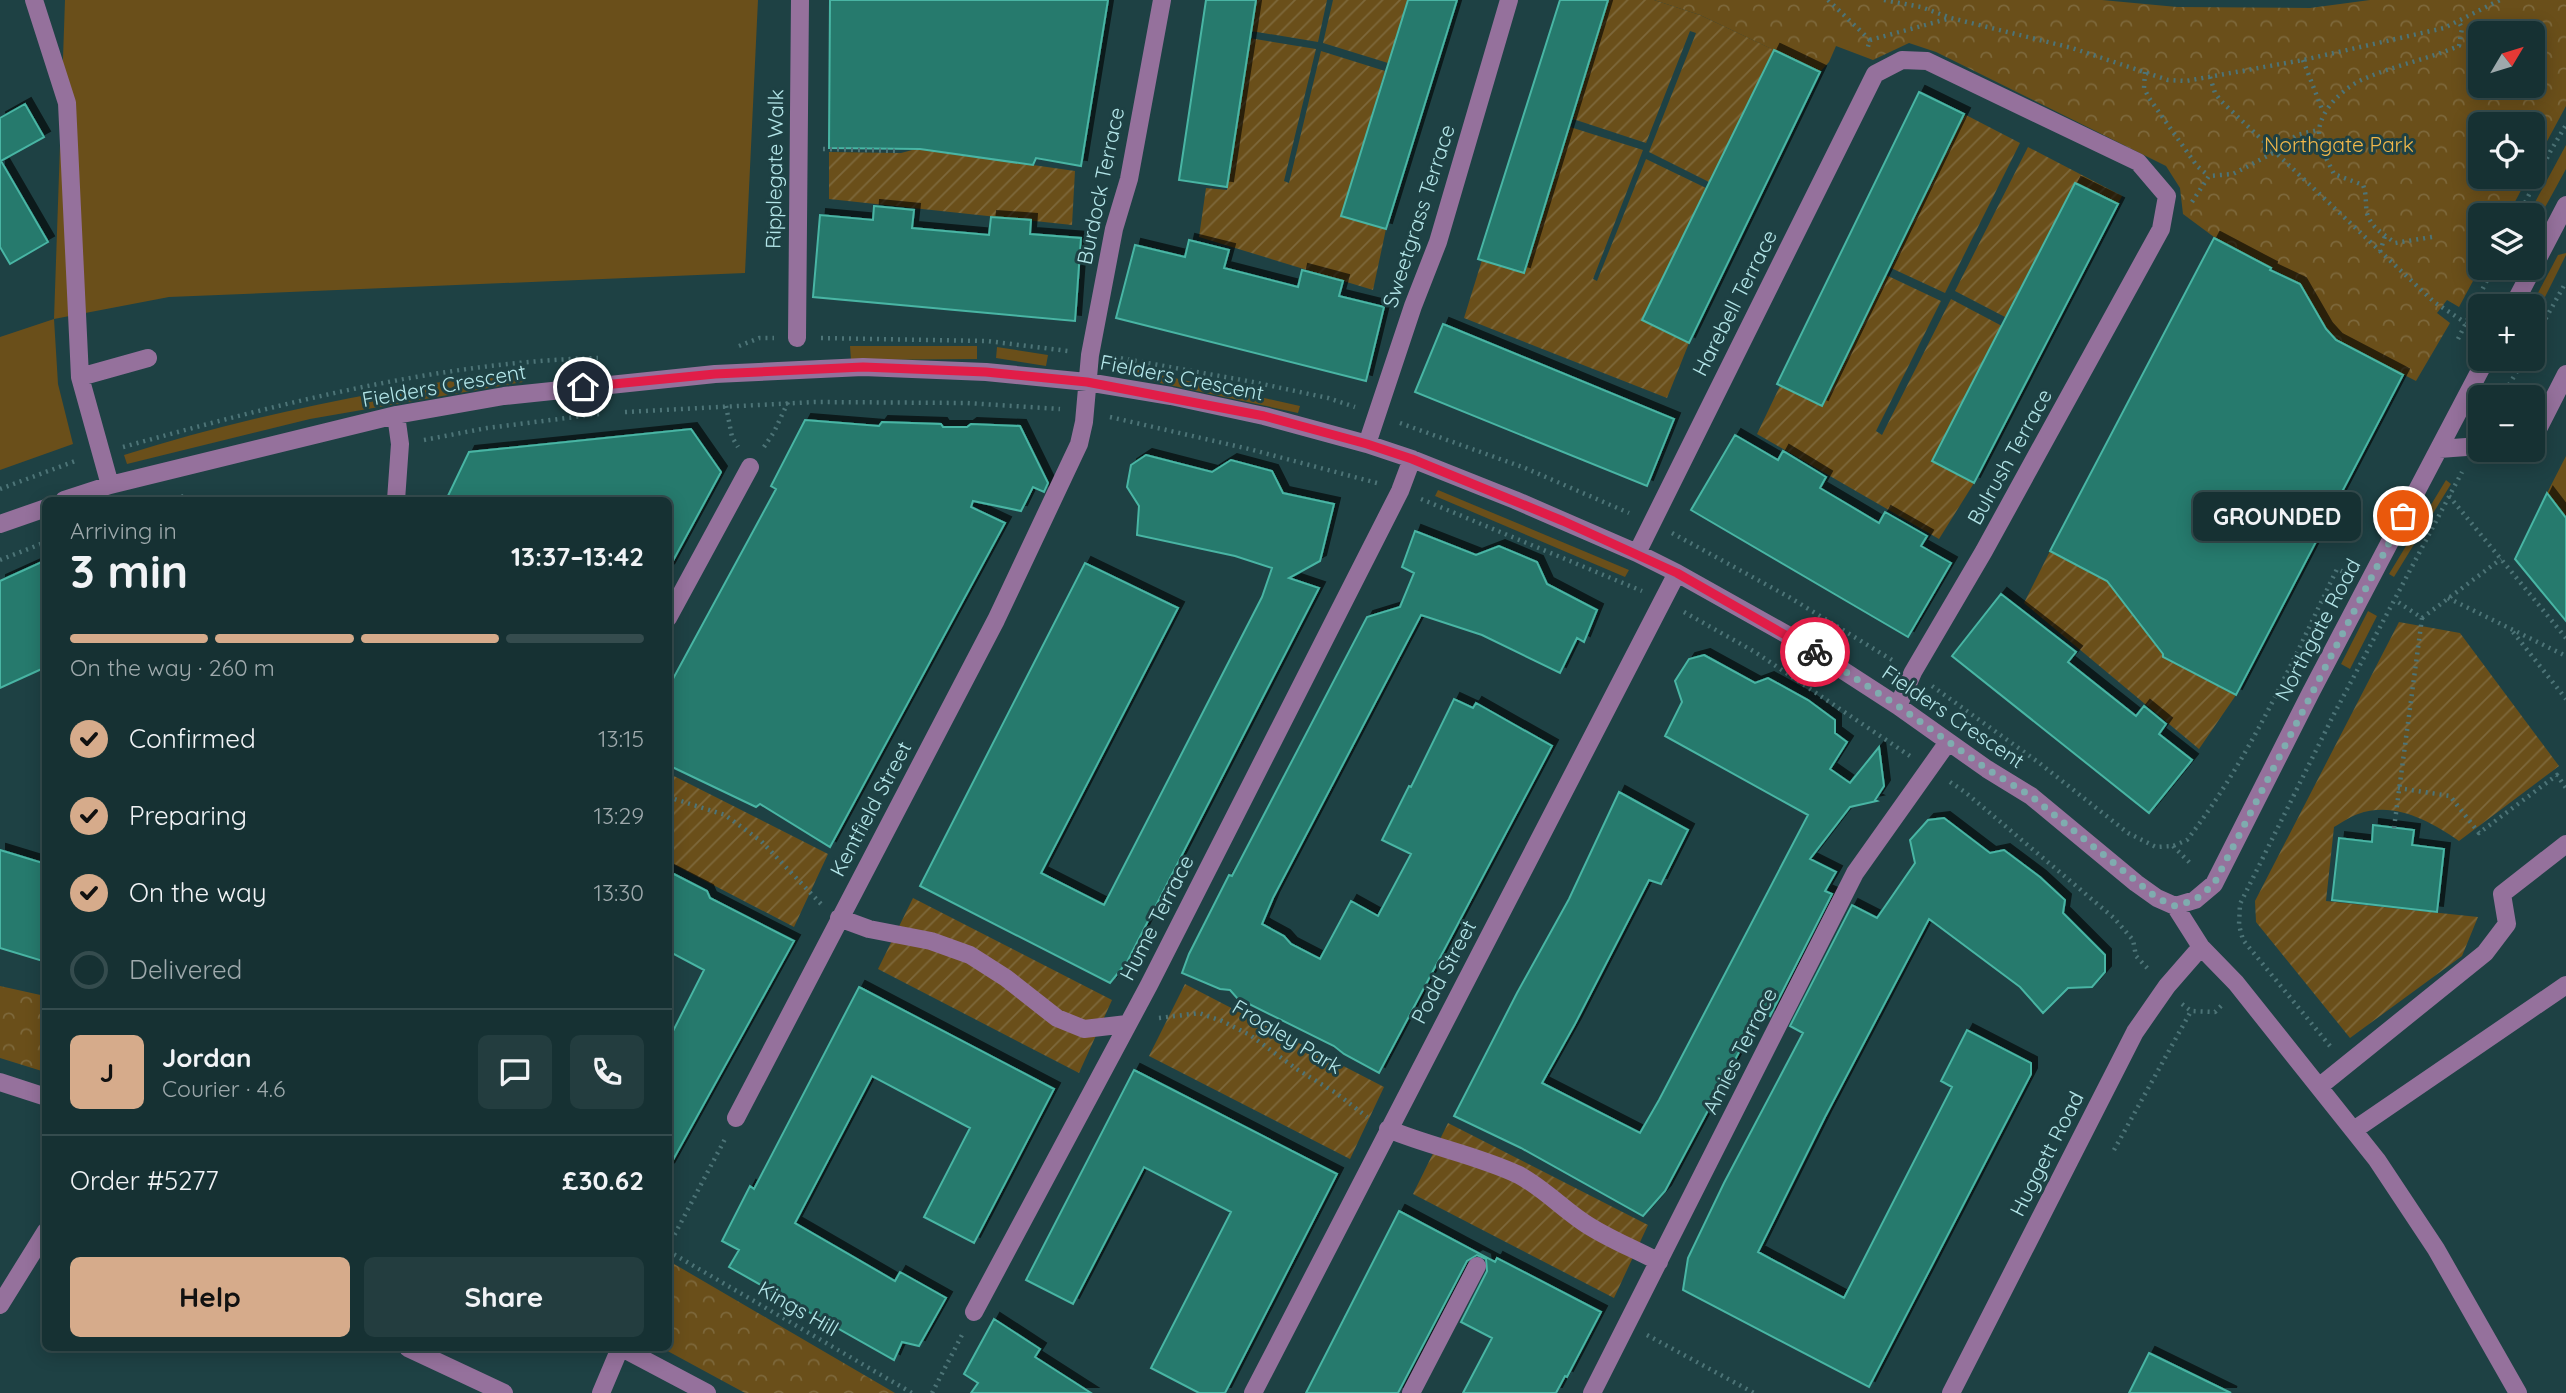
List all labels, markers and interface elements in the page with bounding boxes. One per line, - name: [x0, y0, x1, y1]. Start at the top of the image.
- north arrow: [2468, 21, 2544, 98]
- map controls: [2468, 21, 2545, 462]
- street label: Ripplegate Walk: [760, 89, 788, 249]
- street label: Burdock Terrace: [1071, 105, 1129, 267]
- button: locate: [2468, 112, 2545, 189]
- street label: Sweetgrass Terrace: [1376, 121, 1460, 310]
- park label: Northgate Park: [2264, 131, 2414, 157]
- button: layers: [2468, 203, 2545, 280]
- street label: Harebell Terrace: [1686, 225, 1782, 380]
- button: +: [2468, 294, 2545, 371]
- street label: Fielders Crescent: [1098, 348, 1266, 406]
- pin: [553, 357, 613, 417]
- street label: Fielders Crescent: [360, 358, 528, 412]
- icon: home: [564, 368, 602, 406]
- street label: Bulrush Terrace: [1961, 384, 2057, 529]
- button: −: [2468, 385, 2545, 462]
- pin: [2373, 486, 2433, 546]
- callout: GROUNDED: [2193, 491, 2361, 540]
- icon: bag: [2384, 497, 2422, 535]
- text: GROUNDED: [2213, 502, 2341, 531]
- text: Arriving in: [70, 516, 177, 545]
- text: 13:37–13:42: [511, 540, 644, 573]
- text: 3 min: [70, 542, 188, 600]
- street label: Northgate Road: [2269, 554, 2366, 705]
- courier: [1780, 617, 1850, 687]
- icon: bike: [1796, 633, 1834, 671]
- text: On the way · 260 m: [70, 653, 275, 682]
- street label: Fielders Crescent: [1877, 659, 2030, 773]
- icon: check: [70, 720, 108, 758]
- text: Confirmed: [129, 722, 256, 755]
- text: 13:15: [598, 724, 644, 753]
- street label: Kentfield Street: [824, 737, 917, 881]
- icon: check: [70, 797, 108, 835]
- text: Preparing: [129, 799, 247, 832]
- text: 13:29: [594, 801, 644, 830]
- street label: Hume Terrace: [1113, 851, 1199, 985]
- icon: check: [70, 874, 108, 912]
- text: On the way: [129, 876, 267, 909]
- text: 13:30: [593, 878, 644, 907]
- street label: Podd Street: [1405, 915, 1481, 1028]
- text: Delivered: [129, 953, 242, 986]
- street label: Amies Terrace: [1696, 983, 1782, 1118]
- street label: Frogley Park: [1228, 993, 1347, 1079]
- button: chat: [478, 1035, 552, 1109]
- button: phone: [570, 1035, 644, 1109]
- text: Jordan: [162, 1041, 251, 1074]
- text: J: [100, 1056, 114, 1089]
- text: Courier · 4.6: [162, 1074, 285, 1103]
- street label: Huggett Road: [2004, 1087, 2089, 1220]
- text: Order #5277: [70, 1164, 219, 1197]
- text: £30.62: [562, 1164, 644, 1197]
- button: Help: [70, 1257, 350, 1337]
- button: Share: [364, 1257, 644, 1337]
- street label: Kings Hill: [754, 1275, 843, 1342]

